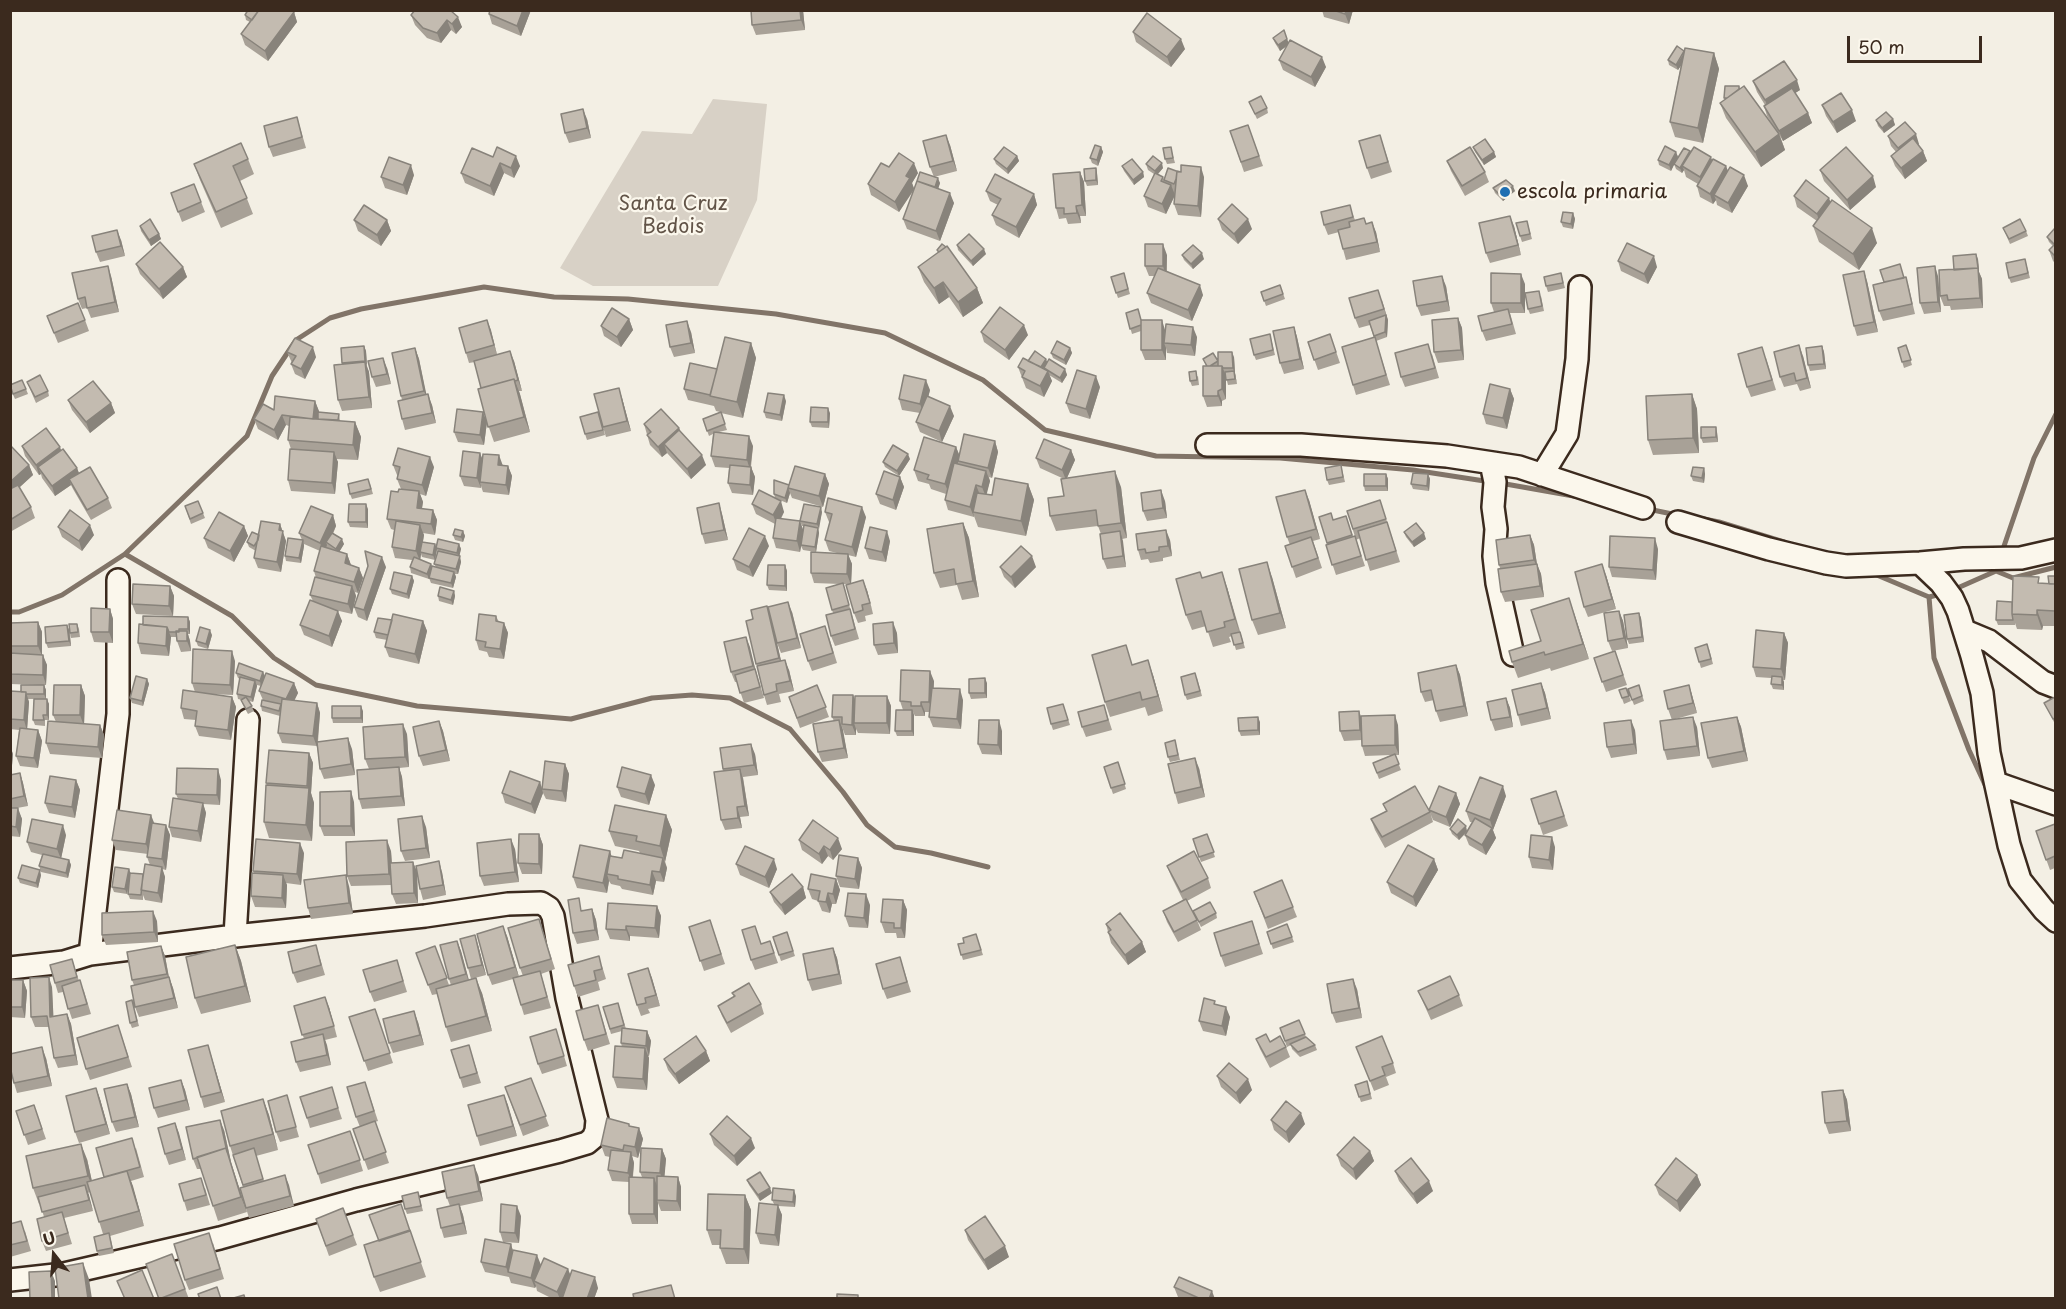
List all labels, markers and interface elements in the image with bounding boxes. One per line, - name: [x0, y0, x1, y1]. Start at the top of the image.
- scale bar: [1850, 24, 1985, 62]
- text: 50 m: [1858, 33, 1905, 60]
- place label: escola primaria: [1517, 180, 1667, 204]
- marker: escola primaria: [1498, 185, 1512, 199]
- park label: Santa Cruz Bedois: [619, 192, 727, 239]
- north arrow: [24, 1225, 84, 1285]
- text: U: [39, 1225, 58, 1251]

